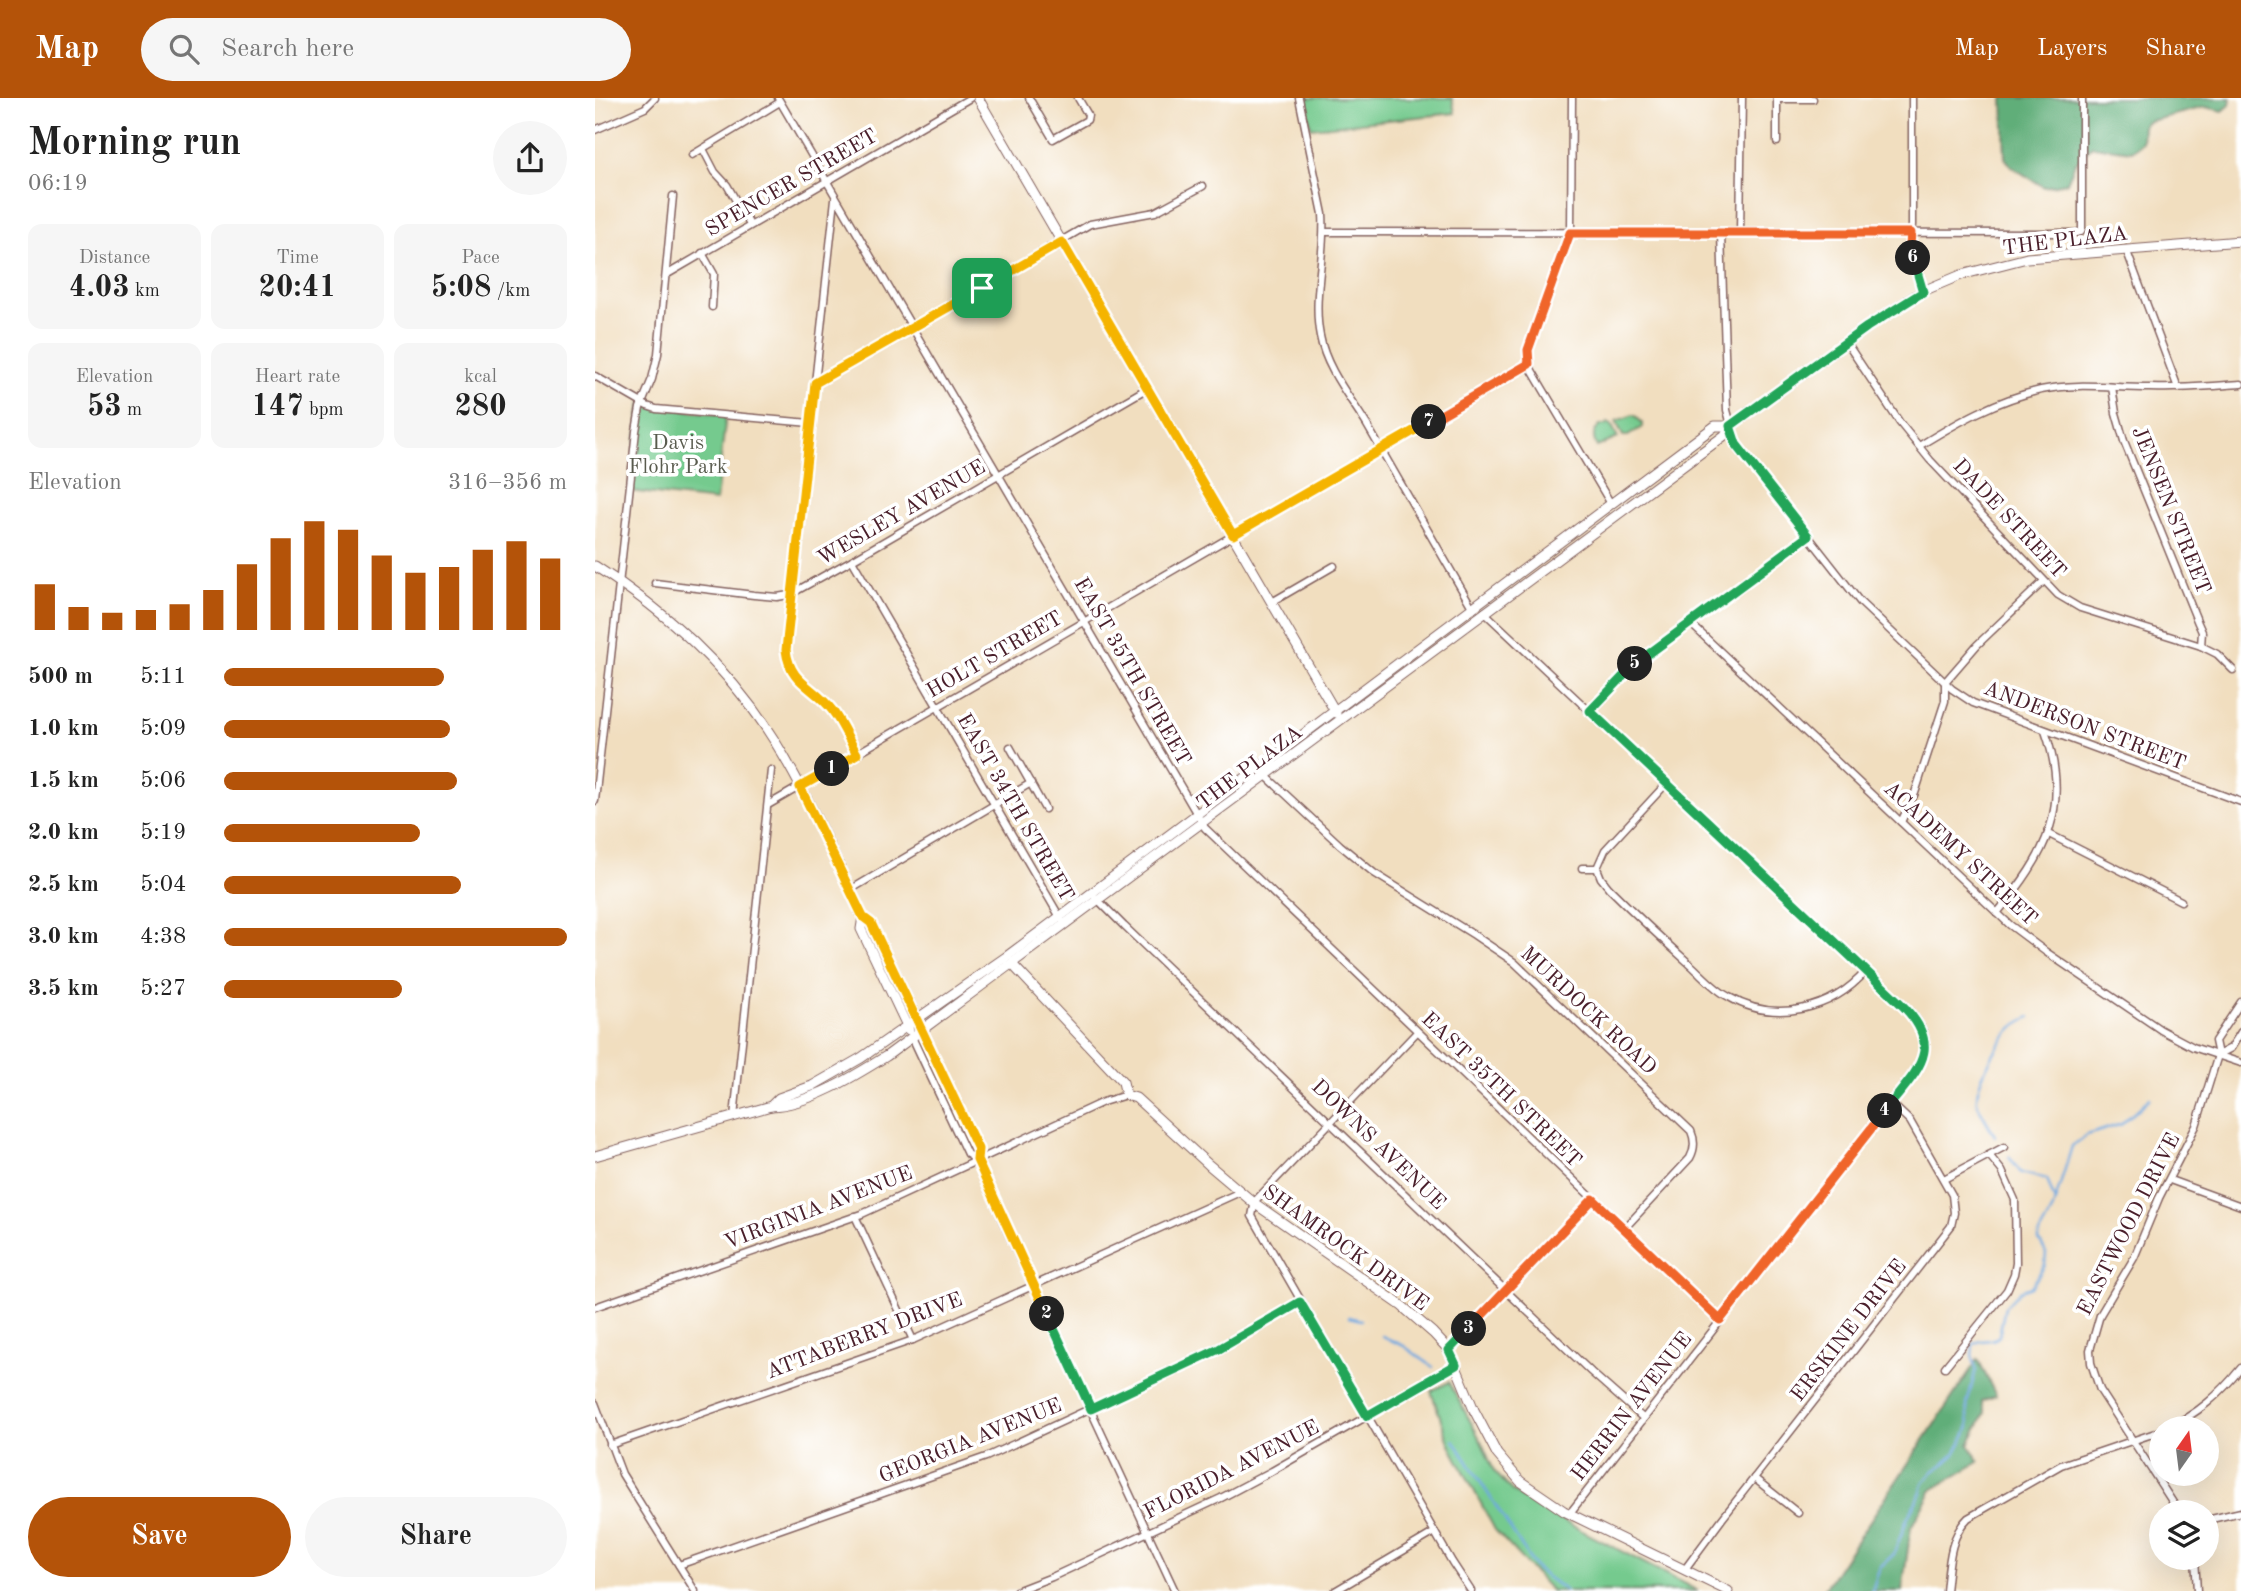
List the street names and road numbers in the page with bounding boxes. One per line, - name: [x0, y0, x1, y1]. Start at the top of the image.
- street label: SPENCER STREET: [702, 126, 881, 241]
- street label: THE PLAZA: [2001, 223, 2129, 260]
- street label: JENSEN STREET: [2127, 424, 2214, 597]
- street label: DADE STREET: [1948, 455, 2069, 583]
- street label: WESLEY AVENUE: [814, 457, 989, 570]
- street label: EAST 35TH STREET: [1069, 574, 1194, 769]
- street label: HOLT STREET: [923, 608, 1066, 703]
- street label: ANDERSON STREET: [1980, 678, 2189, 775]
- street label: EAST 34TH STREET: [952, 710, 1077, 905]
- street label: THE PLAZA: [1193, 722, 1307, 815]
- street label: ACADEMY STREET: [1879, 778, 2041, 930]
- street label: MURDOCK ROAD: [1516, 943, 1660, 1079]
- street label: EAST 35TH STREET: [1417, 1008, 1585, 1172]
- street label: DOWNS AVENUE: [1307, 1076, 1449, 1214]
- street label: EASTWOOD DRIVE: [2074, 1130, 2184, 1319]
- street label: VIRGINIA AVENUE: [722, 1163, 915, 1254]
- street label: SHAMROCK DRIVE: [1258, 1181, 1432, 1315]
- street label: ERSKINE DRIVE: [1787, 1256, 1911, 1406]
- street label: ATTABERRY DRIVE: [764, 1289, 966, 1384]
- street label: HERRIN AVENUE: [1568, 1329, 1696, 1485]
- street label: GEORGIA AVENUE: [876, 1395, 1065, 1488]
- street label: FLORIDA AVENUE: [1141, 1417, 1323, 1524]

